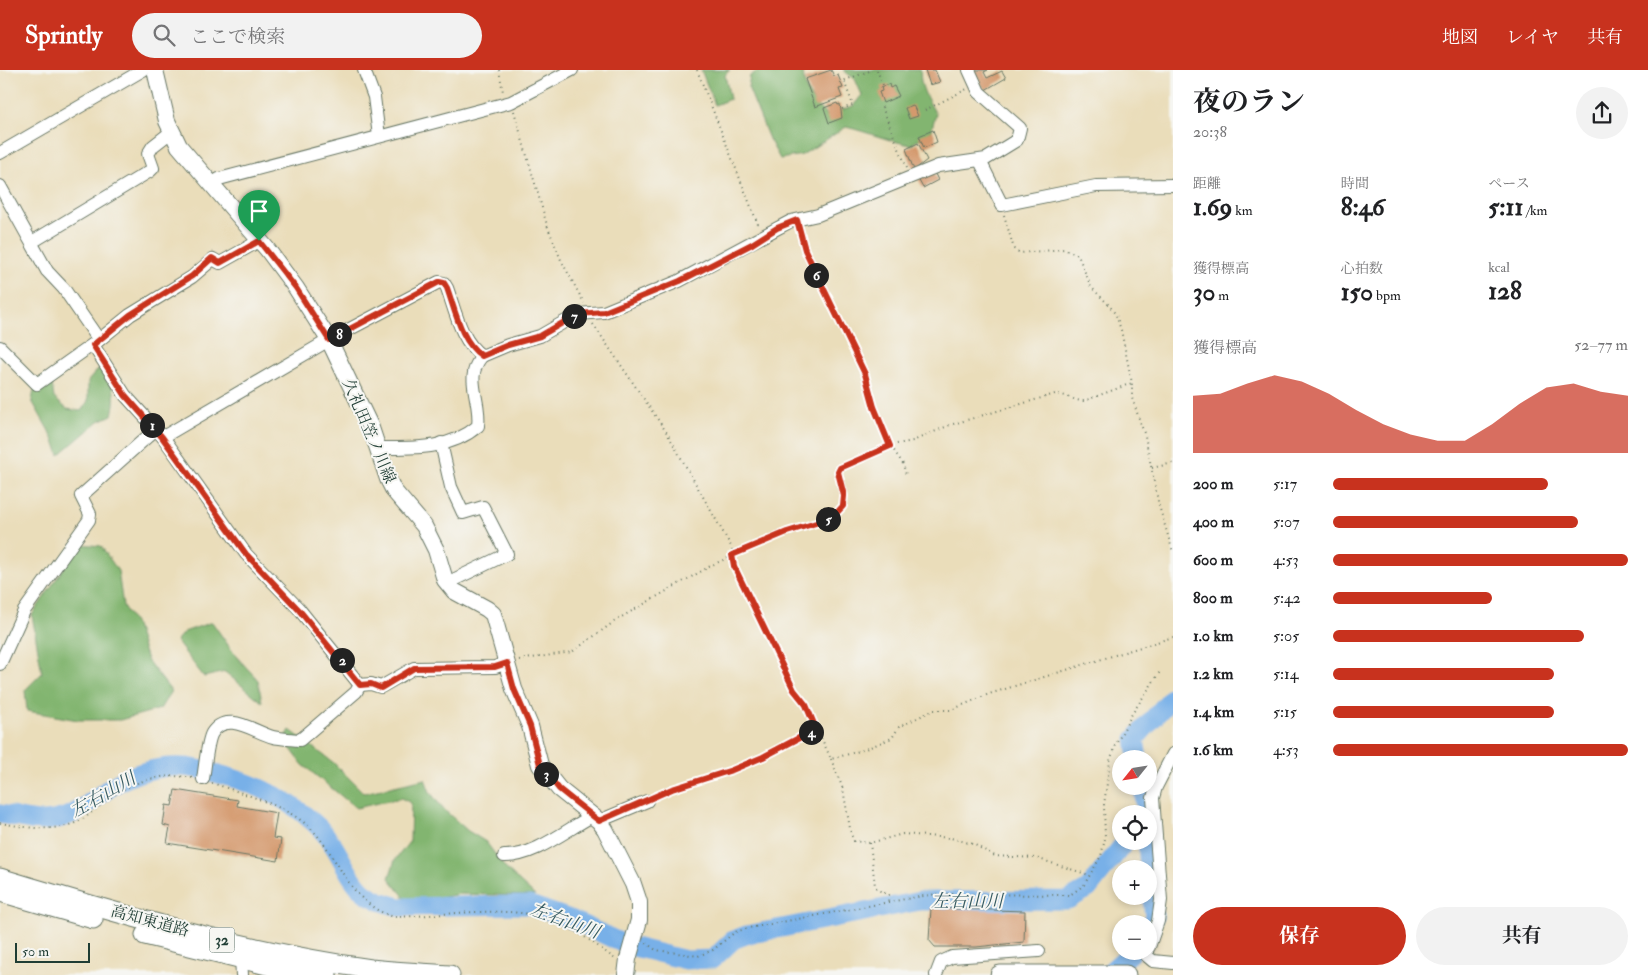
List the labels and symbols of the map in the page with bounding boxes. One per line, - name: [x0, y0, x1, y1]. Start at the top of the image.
- pin: [238, 190, 280, 241]
- pin: 6: [804, 262, 828, 288]
- pin: 7: [562, 304, 586, 328]
- pin: 8: [326, 322, 352, 346]
- street label: 久礼田笠ノ川線: [338, 376, 400, 486]
- pin: 1: [140, 412, 164, 438]
- pin: 5: [816, 506, 840, 532]
- pin: 2: [330, 648, 354, 672]
- pin: 4: [798, 720, 824, 744]
- north arrow: [1112, 750, 1158, 795]
- pin: 3: [534, 762, 558, 786]
- water label: 左右山川: [66, 766, 142, 823]
- water label: 左右山川: [931, 890, 1005, 913]
- water label: 左右山川: [527, 898, 605, 945]
- street label: 高知東道路: [109, 901, 191, 941]
- road number: 32: [210, 928, 234, 952]
- scale bar: [15, 940, 90, 963]

